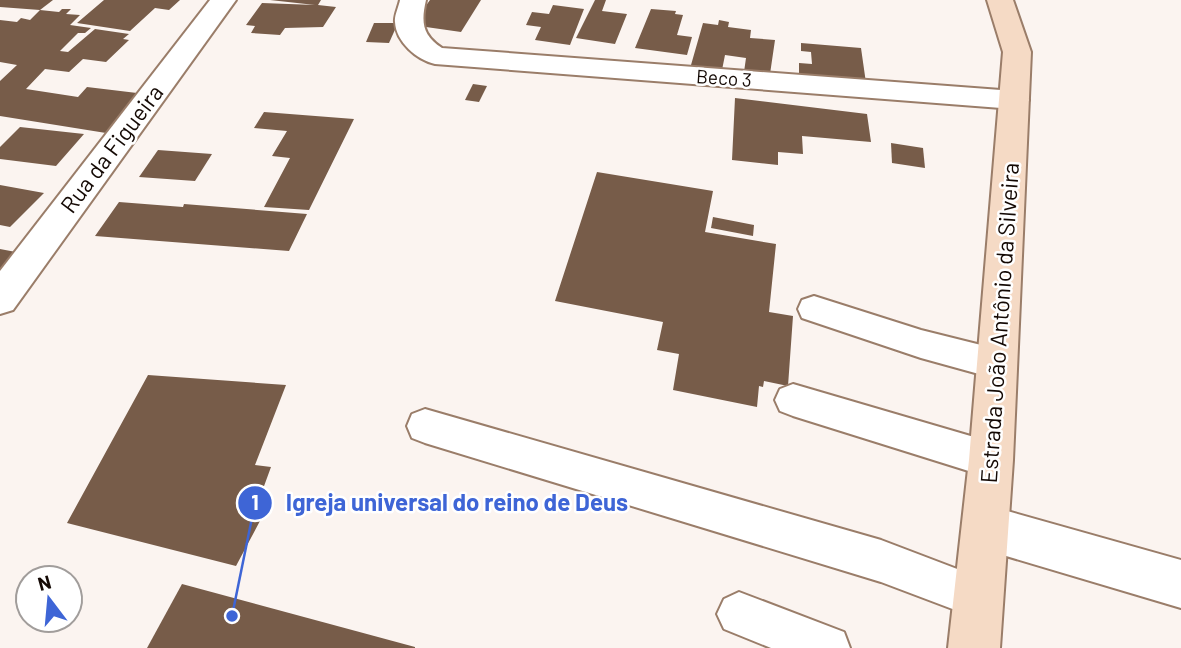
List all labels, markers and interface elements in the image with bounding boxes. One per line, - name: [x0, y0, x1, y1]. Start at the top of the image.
- street label: Beco 3: [695, 64, 753, 91]
- street label: Rua da Figueira: [54, 79, 169, 218]
- street label: Estrada João Antônio da Silveira: [974, 162, 1024, 484]
- callout: Igreja universal do reino de Deus: [237, 480, 643, 525]
- text: Igreja universal do reino de Deus: [286, 487, 628, 516]
- text: 1: [251, 489, 259, 514]
- north arrow: [14, 564, 84, 634]
- text: N: [35, 569, 53, 595]

